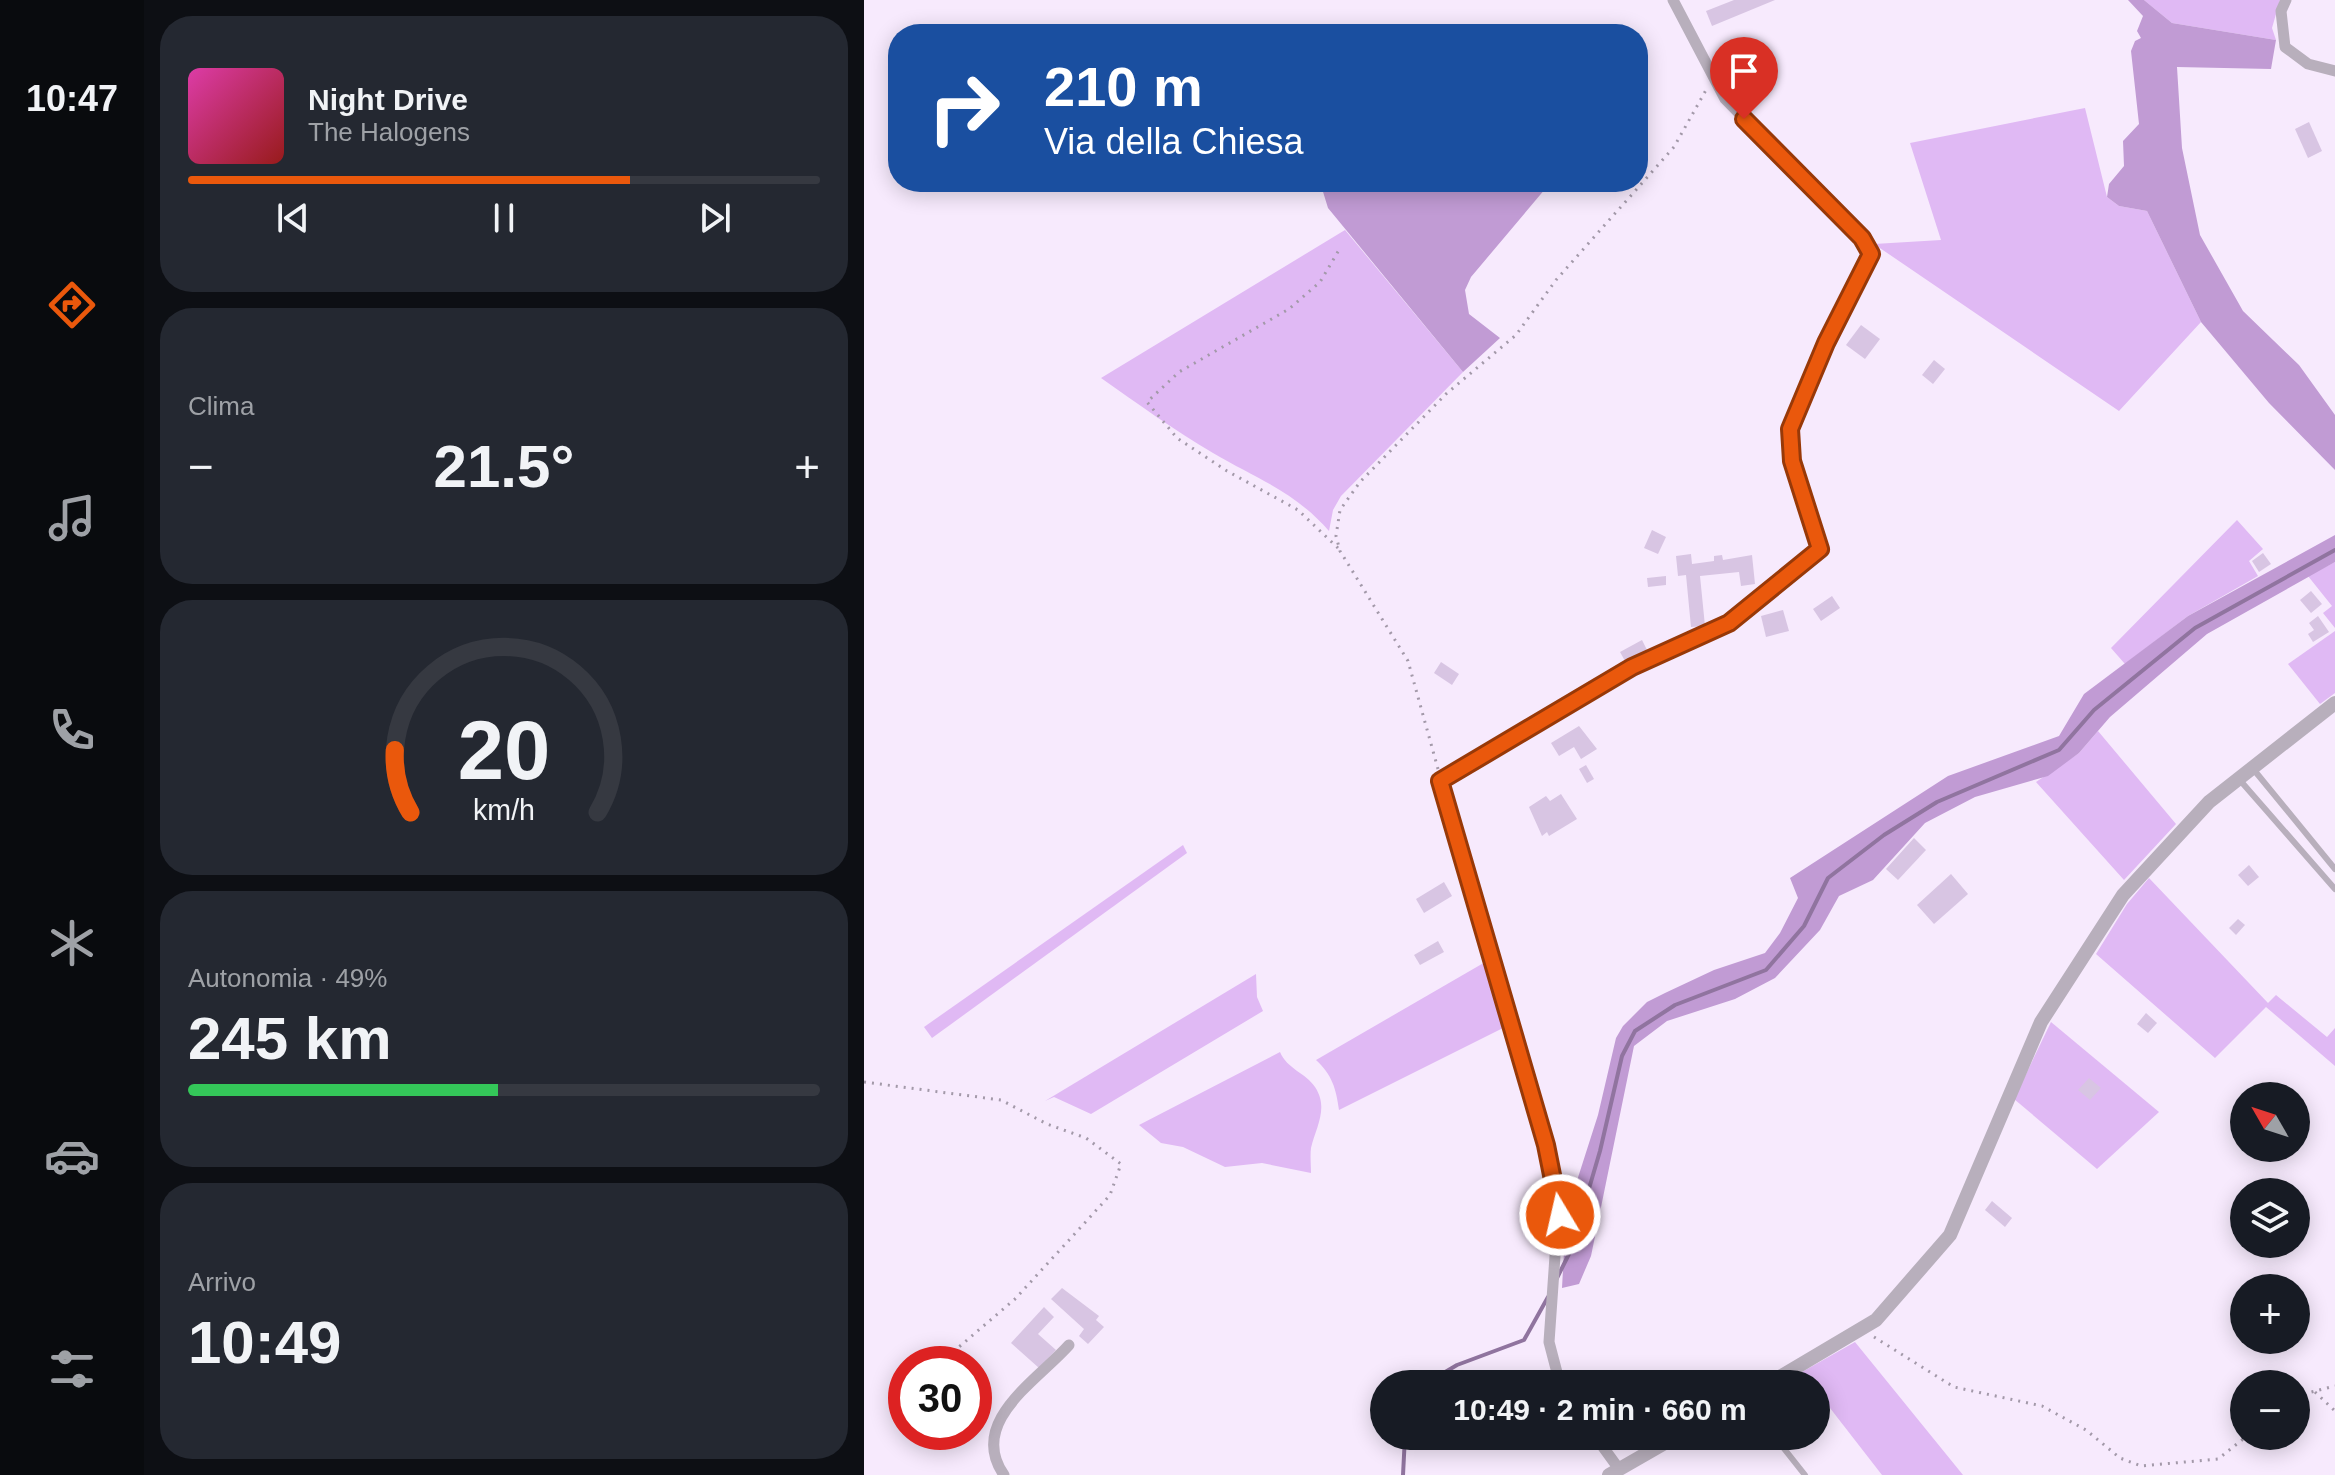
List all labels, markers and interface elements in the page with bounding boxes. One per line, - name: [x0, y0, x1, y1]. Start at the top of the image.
- pin: [1710, 37, 1778, 119]
- icon: arrive: [1722, 49, 1766, 93]
- text: 210 m: [1044, 55, 1203, 118]
- icon: right: [912, 56, 1016, 160]
- text: 10:47: [26, 78, 118, 119]
- text: Night Drive: [308, 83, 468, 116]
- text: The Halogens: [308, 117, 470, 147]
- text: Via della Chiesa: [1044, 121, 1304, 162]
- icon: previous: [271, 196, 315, 240]
- icon: pause: [482, 196, 526, 240]
- icon: next: [693, 196, 737, 240]
- icon: directions: [44, 277, 100, 333]
- text: Clima: [188, 391, 254, 421]
- text: 21.5°: [434, 433, 574, 500]
- text: −: [188, 442, 214, 491]
- text: +: [794, 442, 820, 491]
- icon: music: [44, 490, 100, 546]
- icon: phone: [44, 702, 100, 758]
- text: 20: [458, 704, 550, 797]
- text: km/h: [473, 795, 535, 827]
- icon: climate: [44, 915, 100, 971]
- text: Autonomia · 49%: [188, 963, 387, 993]
- text: 245 km: [188, 1005, 392, 1072]
- north arrow: [2230, 1082, 2310, 1162]
- map controls: [2230, 1082, 2310, 1450]
- icon: car: [44, 1128, 100, 1184]
- position arrow: [1518, 1173, 1602, 1257]
- button: layers: [2230, 1178, 2310, 1258]
- text: Arrivo: [188, 1267, 256, 1297]
- button: +: [2230, 1274, 2310, 1354]
- text: 10:49: [188, 1309, 341, 1376]
- icon: filters: [44, 1341, 100, 1397]
- speed limit sign: 30: [888, 1346, 992, 1450]
- button: −: [2230, 1370, 2310, 1450]
- text: 10:49 · 2 min · 660 m: [1453, 1393, 1747, 1426]

